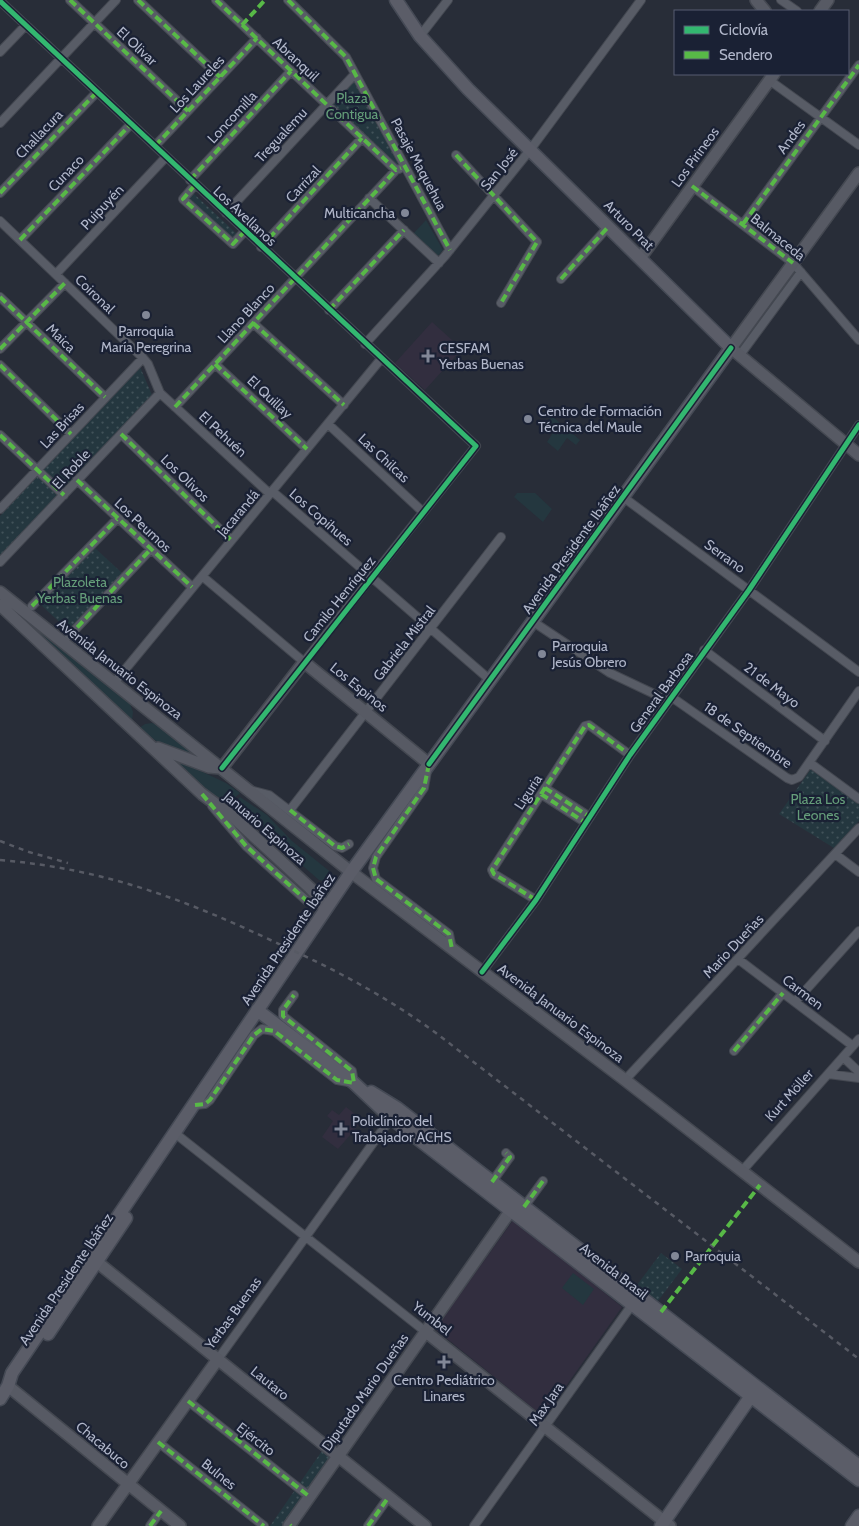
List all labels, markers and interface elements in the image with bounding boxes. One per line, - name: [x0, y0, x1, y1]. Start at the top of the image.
- legend: [674, 10, 849, 75]
- text: Ciclovía: [719, 21, 769, 39]
- street label: El Olivar: [113, 23, 162, 70]
- street label: Abranquil: [269, 33, 323, 85]
- text: Sendero: [719, 46, 773, 64]
- street label: Los Laureles: [166, 51, 228, 117]
- street label: Loncomilla: [203, 87, 261, 147]
- park label: Plaza Contigua: [326, 89, 379, 123]
- street label: Tregualemu: [251, 104, 311, 166]
- street label: Challacura: [11, 106, 67, 162]
- street label: Pasaje Maquehua: [387, 115, 451, 214]
- street label: Andes: [773, 117, 809, 157]
- street label: Los Pirineos: [667, 123, 723, 191]
- street label: San José: [476, 144, 522, 194]
- street label: Cunaco: [44, 151, 88, 195]
- street label: Carrizal: [281, 161, 325, 206]
- street label: Puipuyén: [77, 181, 128, 233]
- street label: Los Avellanos: [210, 182, 281, 250]
- street label: Arturo Prat: [600, 196, 658, 254]
- place label: Multicancha: [324, 204, 395, 222]
- marker: Multicancha: [399, 207, 411, 219]
- street label: Balmaceda: [747, 209, 809, 265]
- street label: Coironal: [71, 271, 119, 318]
- street label: Llano Blanco: [214, 279, 279, 347]
- marker: Parroquia María Peregrina: [140, 309, 152, 321]
- street label: Maica: [42, 320, 80, 356]
- place label: Parroquia María Peregrina: [101, 322, 192, 356]
- place label: CESFAM Yerbas Buenas: [438, 339, 524, 373]
- marker: CESFAM Yerbas Buenas: [421, 349, 435, 363]
- street label: El Quillay: [244, 372, 296, 422]
- street label: Las Brisas: [36, 398, 88, 452]
- place label: Centro de Formación Técnica del Maule: [538, 402, 662, 436]
- street label: El Pehuén: [195, 407, 251, 461]
- marker: Centro de Formación Técnica del Maule: [522, 413, 534, 425]
- street label: Las Chilcas: [354, 430, 414, 487]
- street label: El Roble: [48, 445, 94, 493]
- street label: Los Olivos: [157, 450, 213, 506]
- street label: Avenida Presidente Ibáñez: [518, 480, 624, 617]
- street label: Jacarandá: [212, 485, 263, 541]
- street label: Los Copihues: [286, 485, 357, 550]
- street label: Los Peumos: [111, 494, 175, 556]
- street label: Serrano: [701, 535, 749, 577]
- street label: Camilo Henríquez: [299, 552, 379, 646]
- park label: Plazoleta Yerbas Buenas: [37, 573, 123, 607]
- street label: Gabriela Mistral: [369, 601, 439, 684]
- street label: Avenida Januario Espinoza: [54, 615, 186, 724]
- place label: Parroquia Jesús Obrero: [551, 637, 627, 671]
- street label: General Barbosa: [625, 647, 697, 736]
- marker: Parroquia Jesús Obrero: [536, 648, 548, 660]
- street label: Los Espinos: [326, 658, 392, 716]
- street label: 21 de Mayo: [740, 658, 804, 712]
- street label: 18 de Septiembre: [700, 698, 796, 772]
- street label: Liguria: [510, 771, 546, 813]
- street label: Januario Espinoza: [219, 787, 310, 869]
- park label: Plaza Los Leones: [791, 790, 846, 824]
- street label: Avenida Presidente Ibáñez: [237, 869, 339, 1009]
- street label: Mario Dueñas: [699, 910, 767, 982]
- street label: Avenida Januario Espinoza: [494, 960, 628, 1067]
- street label: Carmen: [779, 971, 827, 1013]
- street label: Kurt Möller: [761, 1065, 818, 1125]
- place label: Policlínico del Trabajador ACHS: [352, 1112, 452, 1146]
- marker: Policlínico del Trabajador ACHS: [334, 1122, 348, 1136]
- street label: Avenida Presidente Ibáñez: [15, 1209, 117, 1349]
- street label: Avenida Brasil: [576, 1239, 652, 1304]
- place label: Parroquia: [685, 1247, 741, 1265]
- marker: Parroquia: [669, 1250, 681, 1262]
- street label: Yerbas Buenas: [200, 1273, 265, 1353]
- street label: Yumbel: [408, 1296, 456, 1339]
- street label: Diputado Mario Dueñas: [318, 1330, 412, 1454]
- marker: Centro Pediátrico Linares: [437, 1355, 451, 1369]
- street label: Lautaro: [247, 1362, 293, 1404]
- place label: Centro Pediátrico Linares: [393, 1371, 495, 1405]
- street label: Max Jara: [525, 1379, 568, 1429]
- street label: Chacabuco: [72, 1417, 134, 1473]
- street label: Ejército: [233, 1418, 279, 1460]
- street label: Bulnes: [198, 1455, 240, 1494]

